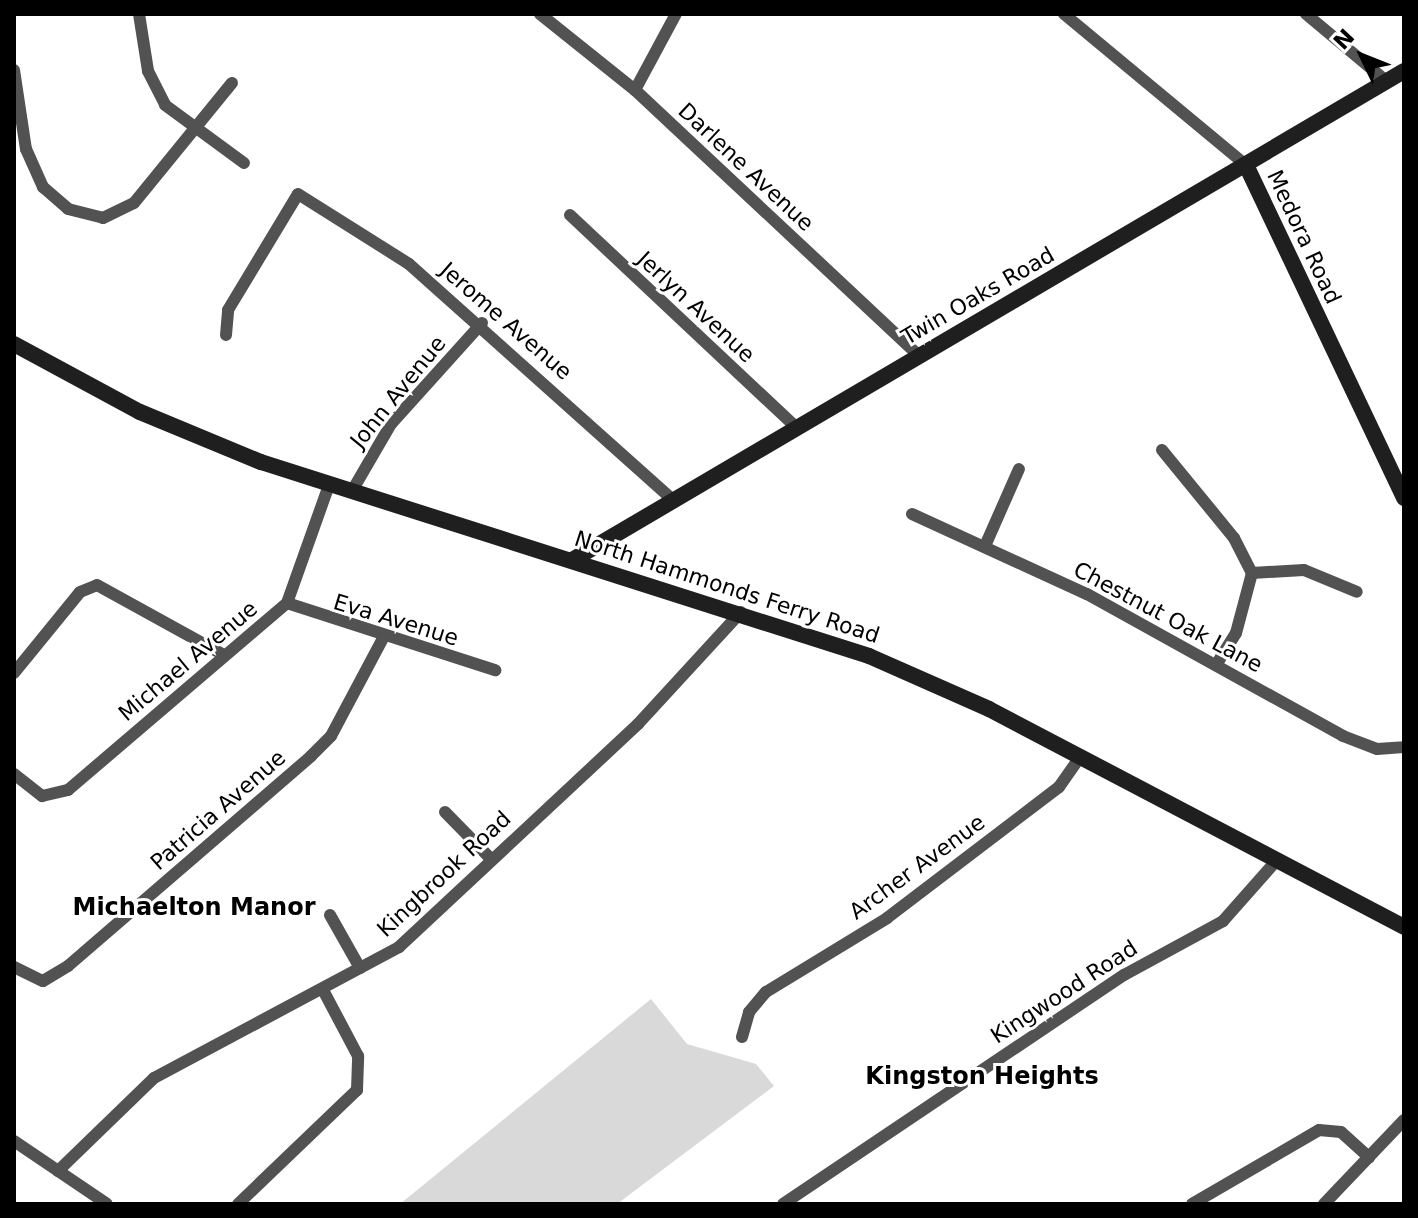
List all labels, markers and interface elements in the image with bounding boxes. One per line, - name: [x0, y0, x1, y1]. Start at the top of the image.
- north arrow: [1322, 16, 1402, 96]
- text: N: [1329, 24, 1360, 55]
- street label: Darlene Avenue: [673, 98, 819, 236]
- street label: Medora Road: [1261, 166, 1347, 308]
- street label: Twin Oaks Road: [897, 242, 1059, 350]
- street label: Jerlyn Avenue: [632, 246, 760, 368]
- street label: Jerome Avenue: [435, 257, 577, 385]
- street label: John Avenue: [345, 331, 451, 453]
- street label: North Hammonds Ferry Road: [571, 525, 883, 649]
- street label: Chestnut Oak Lane: [1069, 556, 1267, 678]
- street label: Eva Avenue: [330, 588, 462, 652]
- street label: Michael Avenue: [113, 595, 263, 727]
- street label: Patricia Avenue: [145, 744, 291, 876]
- street label: Kingbrook Road: [372, 805, 516, 943]
- street label: Archer Avenue: [844, 809, 990, 925]
- district label: Michaelton Manor: [72, 894, 316, 922]
- street label: Kingwood Road: [986, 935, 1142, 1049]
- district label: Kingston Heights: [865, 1063, 1099, 1091]

